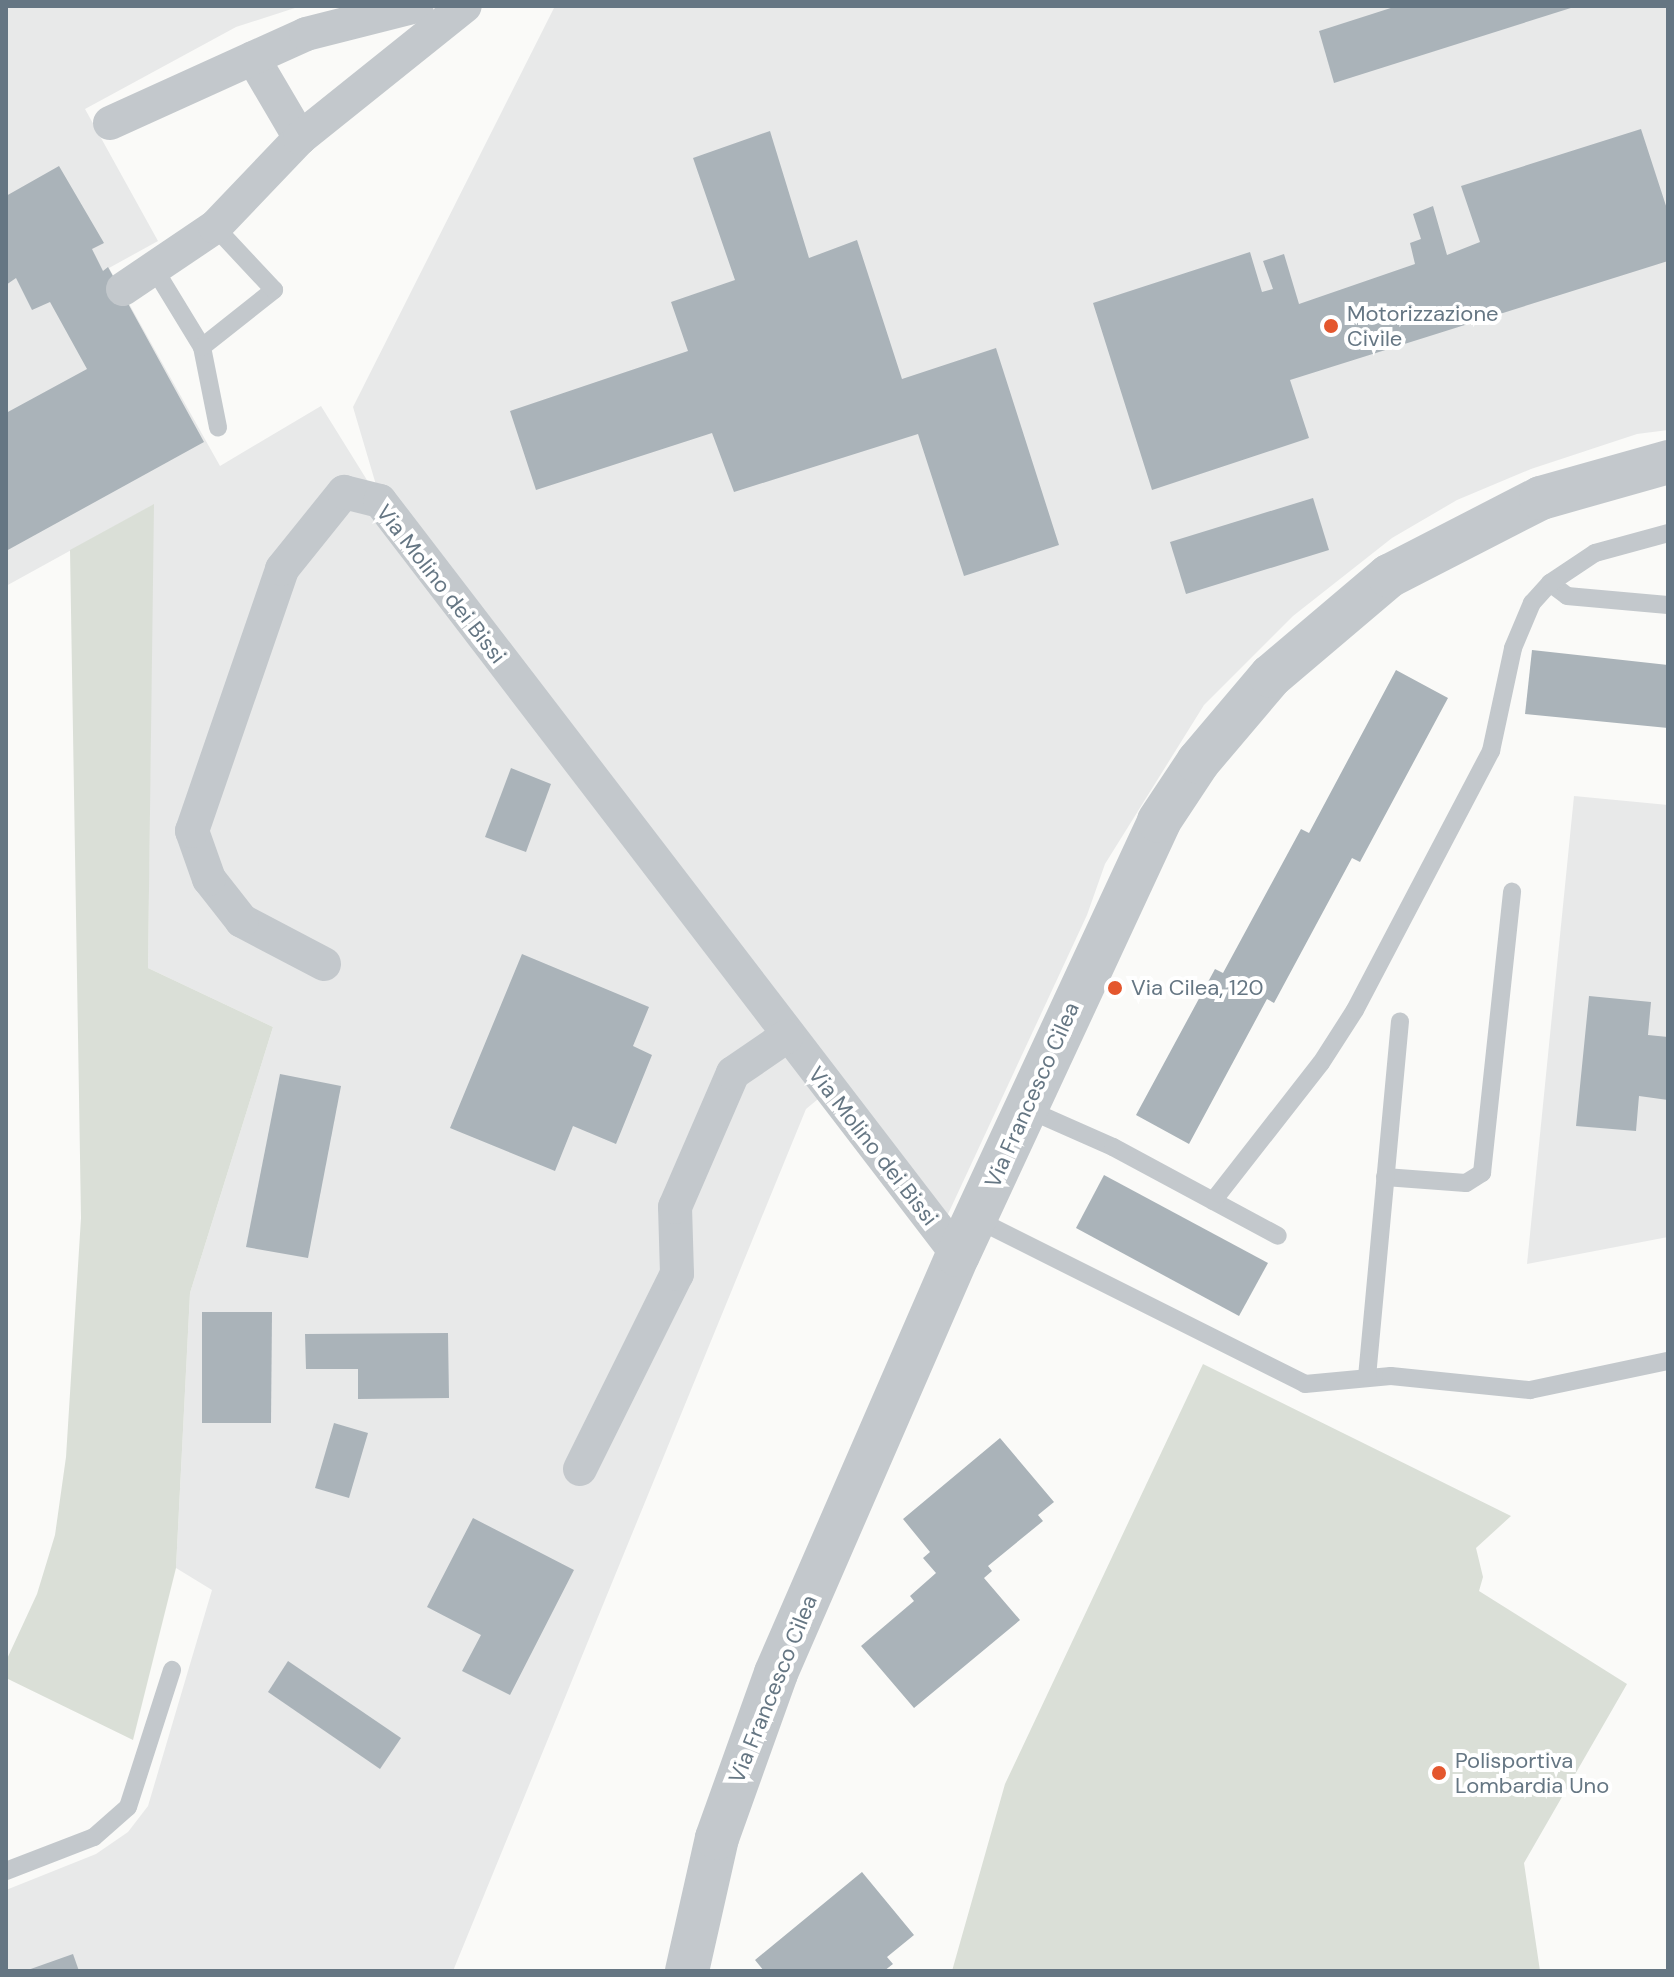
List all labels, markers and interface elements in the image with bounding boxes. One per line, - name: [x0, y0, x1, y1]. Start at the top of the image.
- place label: Motorizzazione Civile: [1347, 300, 1499, 352]
- marker: Motorizzazione Civile: [1322, 317, 1340, 335]
- street label: Via Molino dei Bissi: [371, 499, 511, 669]
- place label: Via Cilea, 120: [1131, 975, 1263, 1001]
- marker: Via Cilea, 120: [1106, 979, 1124, 997]
- street label: Via Francesco Cilea: [979, 998, 1085, 1192]
- street label: Via Molino dei Bissi: [803, 1061, 943, 1231]
- street label: Via Francesco Cilea: [723, 1591, 823, 1787]
- place label: Polisportiva Lombardia Uno: [1455, 1747, 1609, 1798]
- marker: Polisportiva Lombardia Uno: [1430, 1764, 1448, 1782]

